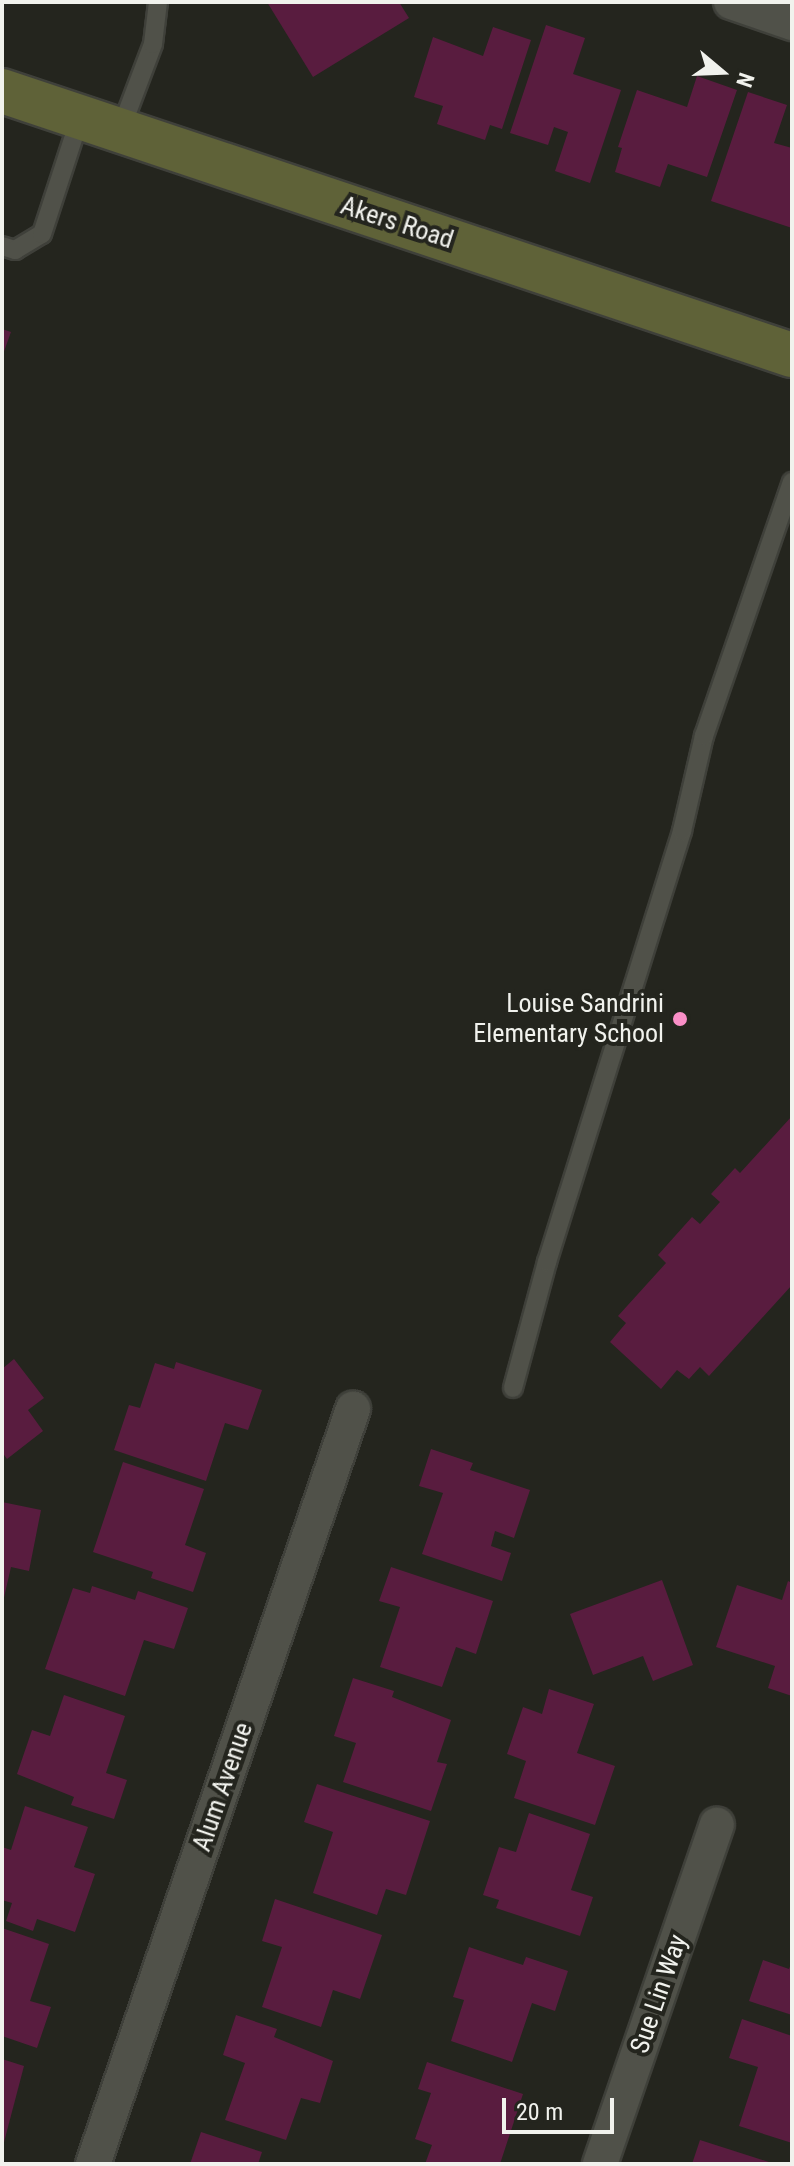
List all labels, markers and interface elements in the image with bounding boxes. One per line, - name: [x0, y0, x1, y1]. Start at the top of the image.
- north arrow: [682, 32, 762, 112]
- text: N: [731, 70, 759, 90]
- street label: Akers Road: [337, 190, 457, 256]
- place label: Louise Sandrini Elementary School: [473, 988, 664, 1050]
- marker: Louise Sandrini Elementary School: [671, 1010, 689, 1028]
- street label: Alum Avenue: [186, 1719, 260, 1855]
- street label: Sue Lin Way: [624, 1930, 694, 2058]
- scale bar: [506, 2082, 618, 2132]
- text: 20 m: [516, 2098, 563, 2126]

